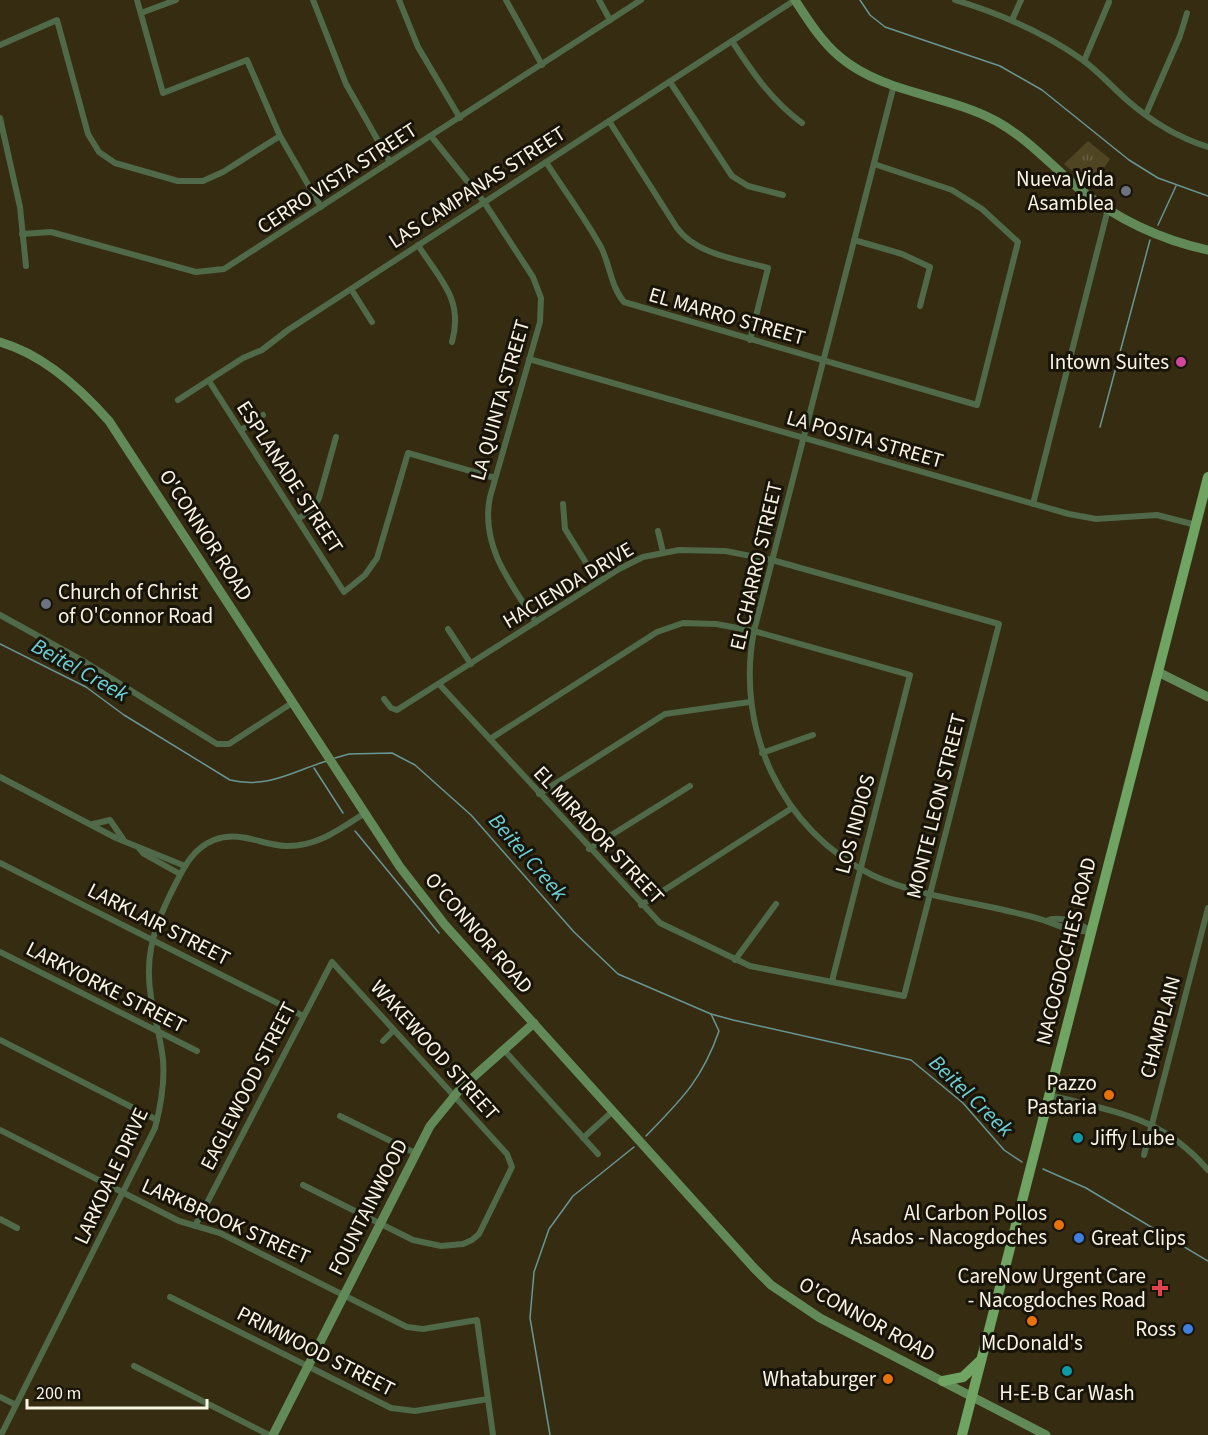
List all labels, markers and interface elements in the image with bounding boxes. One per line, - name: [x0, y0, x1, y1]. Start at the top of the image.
- street label: CERRO VISTA STREET: [251, 115, 423, 241]
- street label: LAS CAMPANAS STREET: [383, 118, 571, 256]
- place label: Nueva Vida Asamblea: [1016, 164, 1114, 218]
- marker: Nueva Vida Asamblea: [1119, 184, 1133, 198]
- street label: EL MARRO STREET: [645, 279, 809, 353]
- street label: LA QUINTA STREET: [463, 316, 537, 484]
- place label: Intown Suites: [1049, 347, 1169, 377]
- marker: Intown Suites: [1174, 355, 1188, 369]
- street label: ESPLANADE STREET: [229, 395, 351, 559]
- street label: LA POSITA STREET: [783, 402, 947, 476]
- street label: O'CONNOR ROAD: [152, 463, 260, 607]
- street label: EL CHARRO STREET: [722, 479, 790, 653]
- street label: HACIENDA DRIVE: [497, 534, 639, 636]
- place label: Church of Christ of O'Connor Road: [58, 577, 213, 631]
- marker: Church of Christ of O'Connor Road: [39, 597, 53, 611]
- water label: Beitel Creek: [26, 630, 135, 710]
- street label: MONTE LEON STREET: [898, 710, 974, 902]
- street label: EL MIRADOR STREET: [527, 759, 671, 911]
- street label: LOS INDIOS: [827, 771, 883, 877]
- water label: Beitel Creek: [481, 806, 575, 908]
- street label: NACOGDOCHES ROAD: [1028, 854, 1104, 1048]
- street label: O'CONNOR ROAD: [418, 866, 540, 1000]
- street label: LARKLAIR STREET: [82, 875, 236, 973]
- street label: LARKYORKE STREET: [21, 934, 191, 1040]
- street label: CHAMPLAIN: [1132, 972, 1188, 1082]
- street label: WAKEWOOD STREET: [364, 973, 506, 1127]
- street label: EAGLEWOOD STREET: [193, 997, 303, 1175]
- water label: Beitel Creek: [922, 1047, 1021, 1145]
- place label: Pazzo Pastaria: [1027, 1068, 1097, 1122]
- marker: Pazzo Pastaria: [1102, 1088, 1116, 1102]
- street label: LARKDALE DRIVE: [66, 1103, 156, 1249]
- place label: Jiffy Lube: [1090, 1123, 1175, 1153]
- marker: Jiffy Lube: [1071, 1131, 1085, 1145]
- street label: FOUNTAINWOOD: [321, 1134, 415, 1280]
- street label: LARKBROOK STREET: [137, 1170, 315, 1272]
- place label: Al Carbon Pollos Asados - Nacogdoches: [851, 1198, 1047, 1252]
- marker: Al Carbon Pollos Asados - Nacogdoches: [1052, 1218, 1066, 1232]
- place label: Great Clips: [1091, 1223, 1186, 1253]
- marker: Great Clips: [1072, 1231, 1086, 1245]
- place label: CareNow Urgent Care - Nacogdoches Road: [958, 1261, 1146, 1315]
- street label: O'CONNOR ROAD: [793, 1269, 941, 1369]
- marker: CareNow Urgent Care - Nacogdoches Road: [1151, 1279, 1169, 1297]
- street label: PRIMWOOD STREET: [232, 1298, 400, 1404]
- marker: McDonald's: [1025, 1314, 1039, 1328]
- place label: Ross: [1135, 1314, 1176, 1344]
- marker: Ross: [1181, 1322, 1195, 1336]
- place label: McDonald's: [981, 1328, 1083, 1358]
- place label: Whataburger: [762, 1364, 877, 1394]
- marker: H-E-B Car Wash: [1060, 1364, 1074, 1378]
- scale bar: [27, 1372, 207, 1410]
- marker: Whataburger: [881, 1372, 895, 1386]
- place label: H-E-B Car Wash: [999, 1378, 1135, 1408]
- text: 200 m: [36, 1381, 81, 1406]

